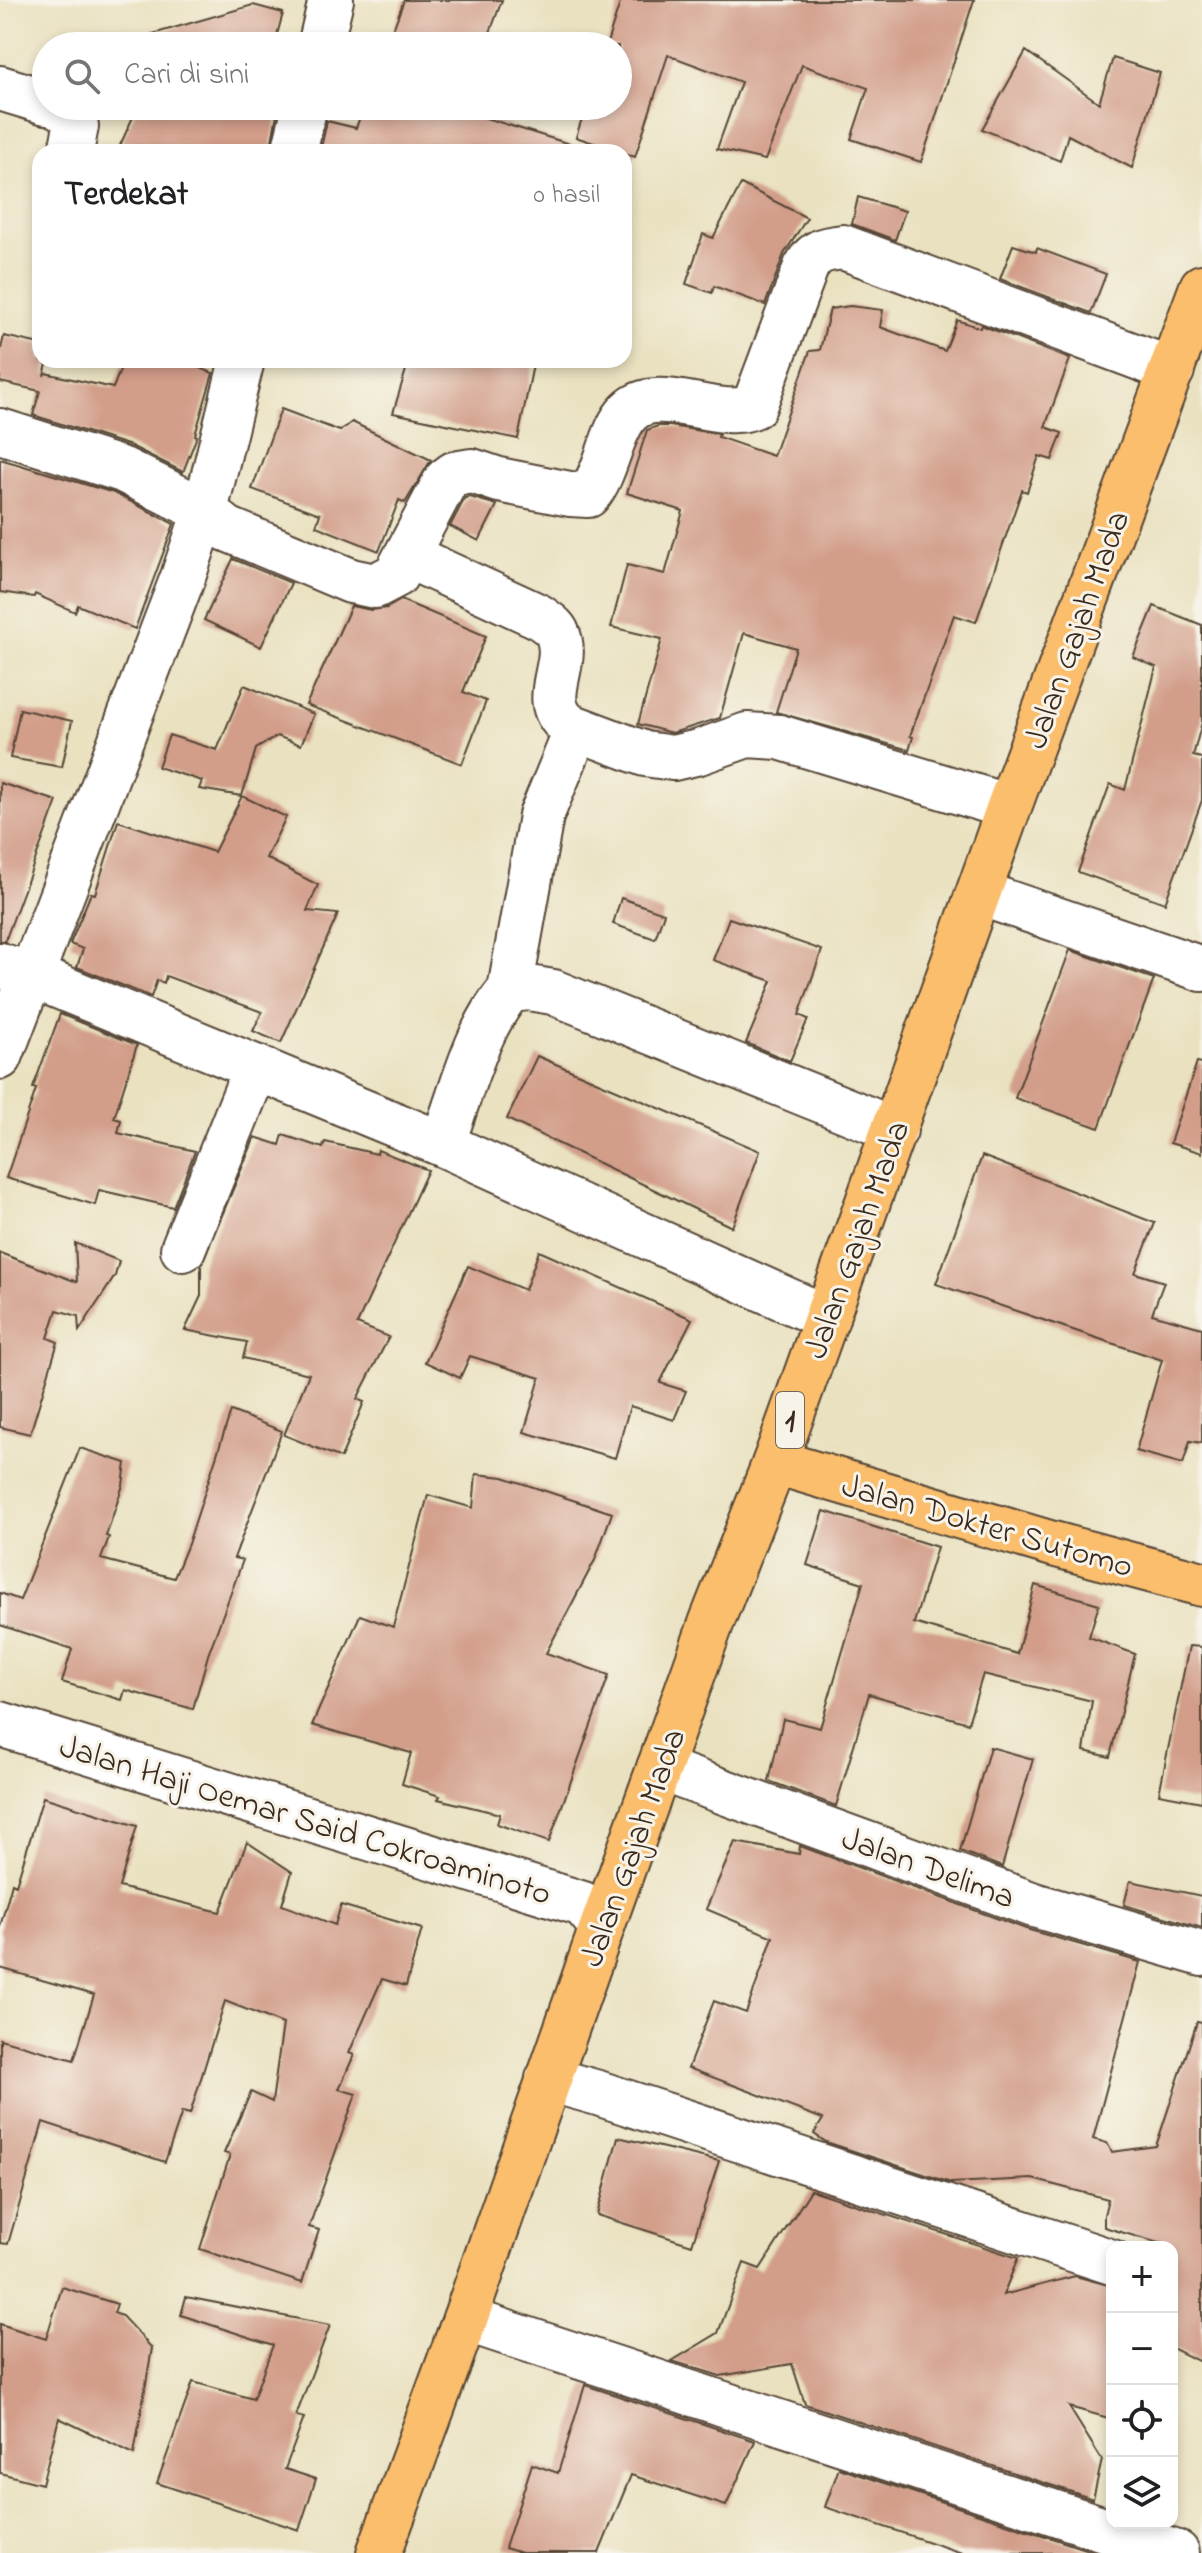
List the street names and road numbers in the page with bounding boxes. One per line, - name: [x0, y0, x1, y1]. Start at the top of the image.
- street label: Jalan Gajah Mada: [1012, 504, 1145, 756]
- street label: Jalan Gajah Mada: [792, 1114, 925, 1366]
- road number: 1: [776, 1392, 804, 1448]
- street label: Jalan Dokter Sutomo: [835, 1462, 1138, 1593]
- street label: Jalan Gajah Mada: [568, 1722, 701, 1974]
- street label: Jalan Haji Oemar Said Cokroaminoto: [53, 1723, 557, 1921]
- street label: Jalan Delima: [834, 1815, 1021, 1924]

